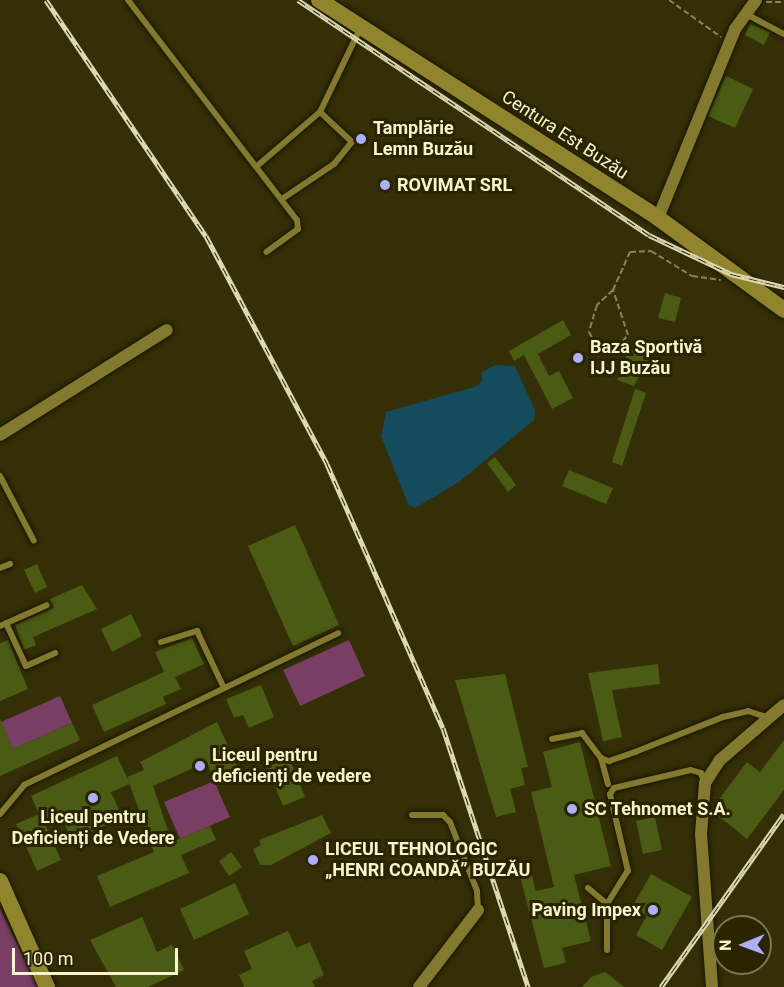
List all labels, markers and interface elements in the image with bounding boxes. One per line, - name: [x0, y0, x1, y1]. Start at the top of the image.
- street label: Centura Est Buzău: [498, 86, 632, 184]
- place label: Tamplărie Lemn Buzău: [373, 118, 473, 160]
- marker: Tamplărie Lemn Buzău: [354, 132, 368, 146]
- place label: ROVIMAT SRL: [397, 174, 513, 196]
- marker: ROVIMAT SRL: [378, 178, 392, 192]
- place label: Baza Sportivă IJJ Buzău: [590, 337, 702, 380]
- marker: Baza Sportivă IJJ Buzău: [571, 351, 585, 365]
- place label: Liceul pentru deficienți de vedere: [212, 745, 371, 788]
- marker: Liceul pentru deficienți de vedere: [193, 759, 207, 773]
- marker: Liceul pentru Deficienți de Vedere: [86, 791, 100, 805]
- place label: SC Tehnomet S.A.: [584, 798, 731, 820]
- marker: SC Tehnomet S.A.: [565, 802, 579, 816]
- place label: Liceul pentru Deficienți de Vedere: [11, 807, 175, 850]
- place label: LICEUL TEHNOLOGIC „HENRI COANDĂ” BUZĂU: [325, 839, 530, 882]
- marker: LICEUL TEHNOLOGIC „HENRI COANDĂ” BUZĂU: [306, 853, 320, 867]
- place label: Paving Impex: [531, 899, 641, 921]
- marker: Paving Impex: [646, 903, 660, 917]
- north arrow: [712, 915, 772, 975]
- scale bar: [15, 936, 182, 974]
- text: N: [716, 939, 735, 951]
- text: 100 m: [23, 948, 74, 969]

